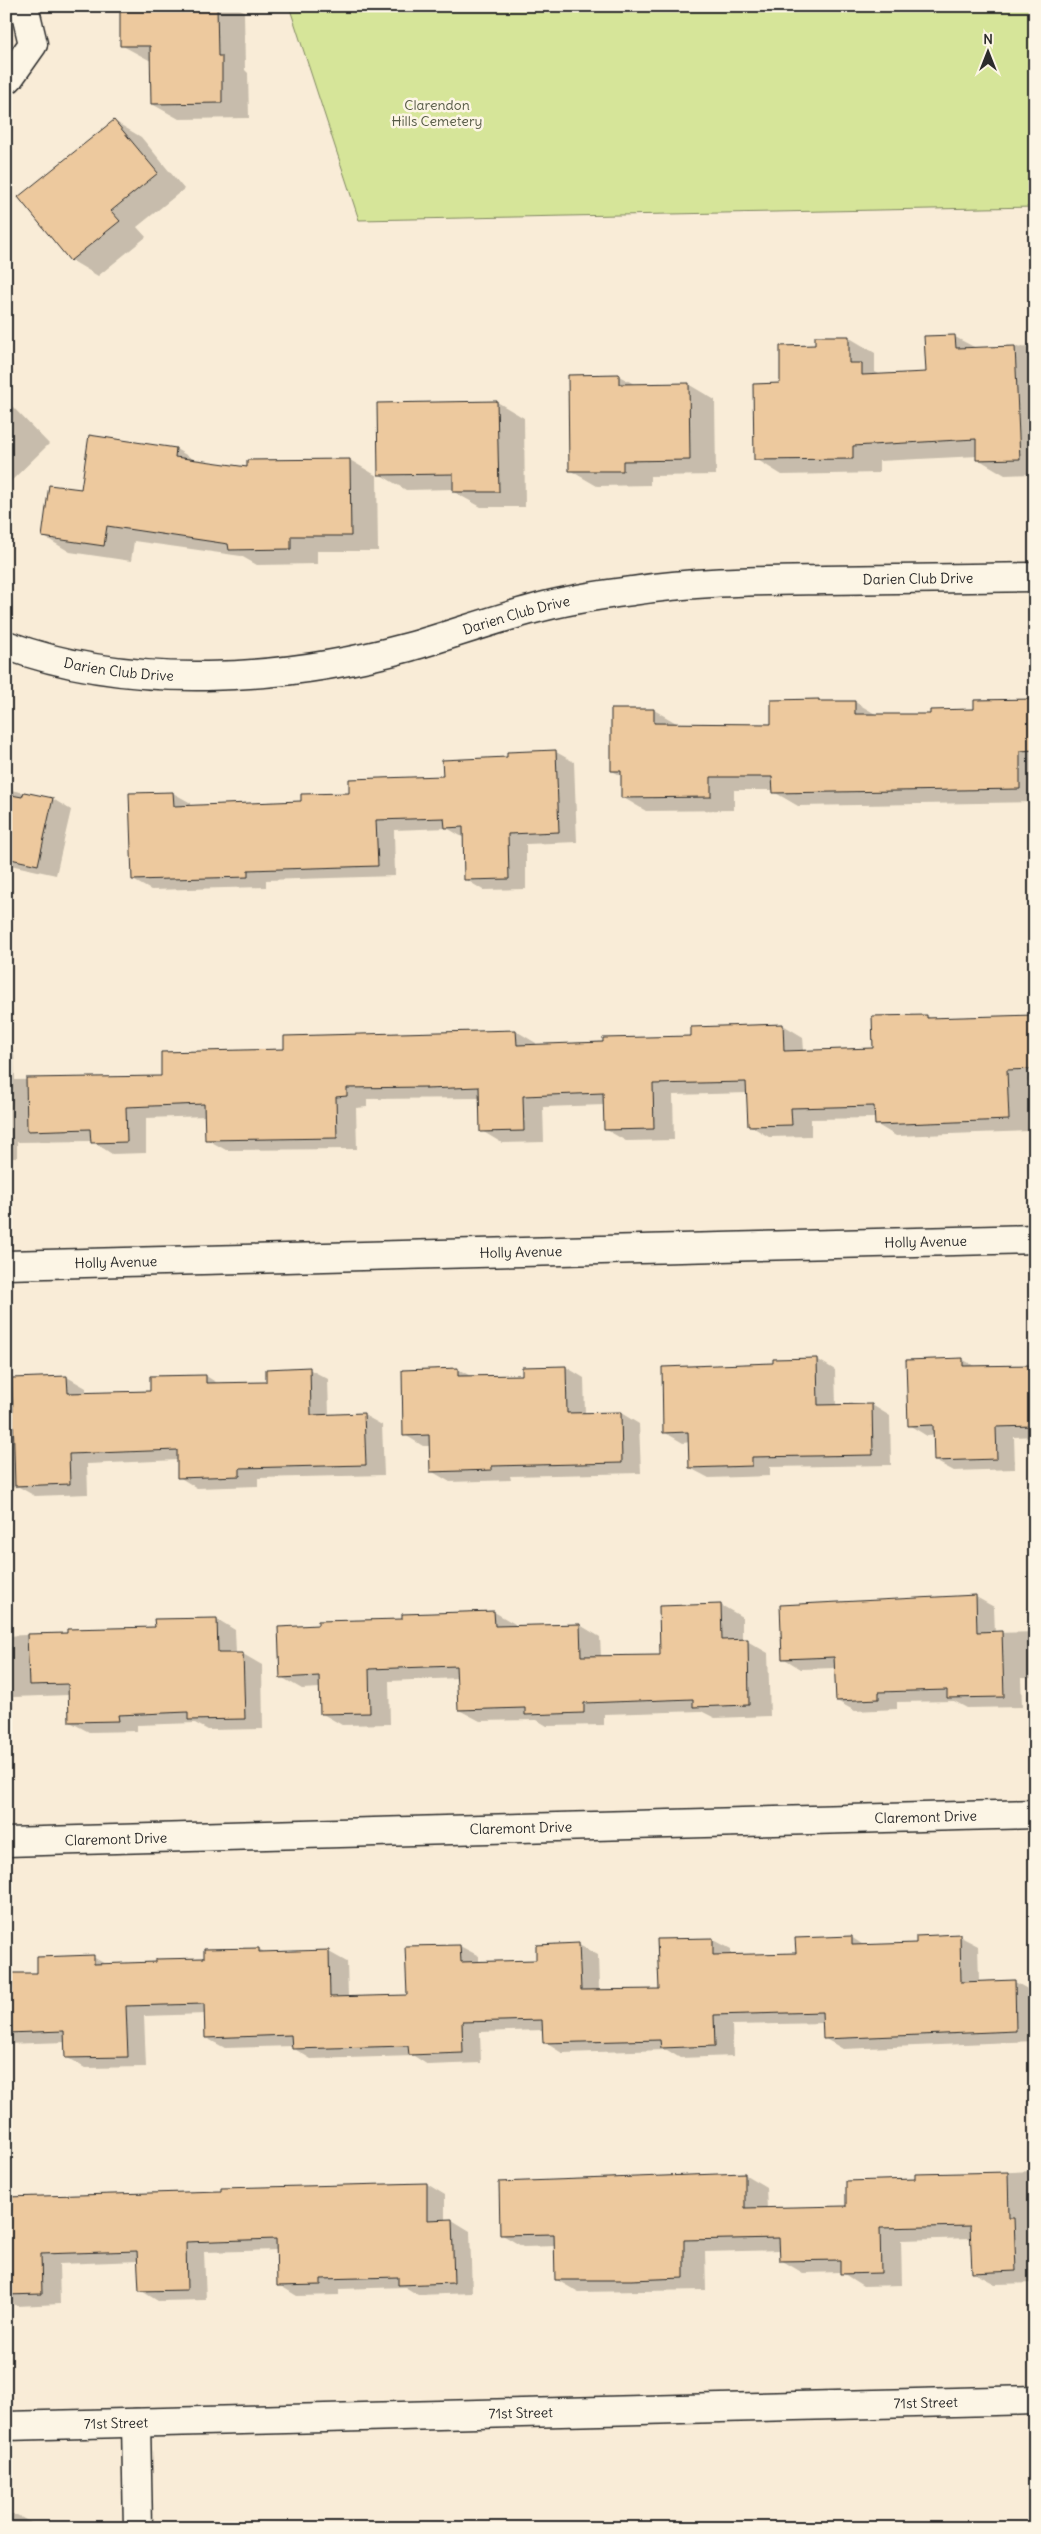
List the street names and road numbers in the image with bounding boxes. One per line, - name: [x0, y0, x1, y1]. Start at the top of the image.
- street label: Darien Club Drive: [863, 569, 973, 588]
- street label: Darien Club Drive: [460, 592, 571, 639]
- street label: Darien Club Drive: [62, 653, 174, 685]
- street label: Holly Avenue: [884, 1232, 967, 1252]
- street label: Holly Avenue: [479, 1242, 562, 1262]
- street label: Holly Avenue: [75, 1252, 157, 1272]
- street label: Claremont Drive: [874, 1807, 977, 1827]
- street label: Claremont Drive: [469, 1818, 572, 1838]
- street label: Claremont Drive: [64, 1829, 167, 1849]
- street label: 71st Street: [893, 2393, 958, 2413]
- street label: 71st Street: [488, 2403, 553, 2423]
- street label: 71st Street: [84, 2413, 149, 2433]

